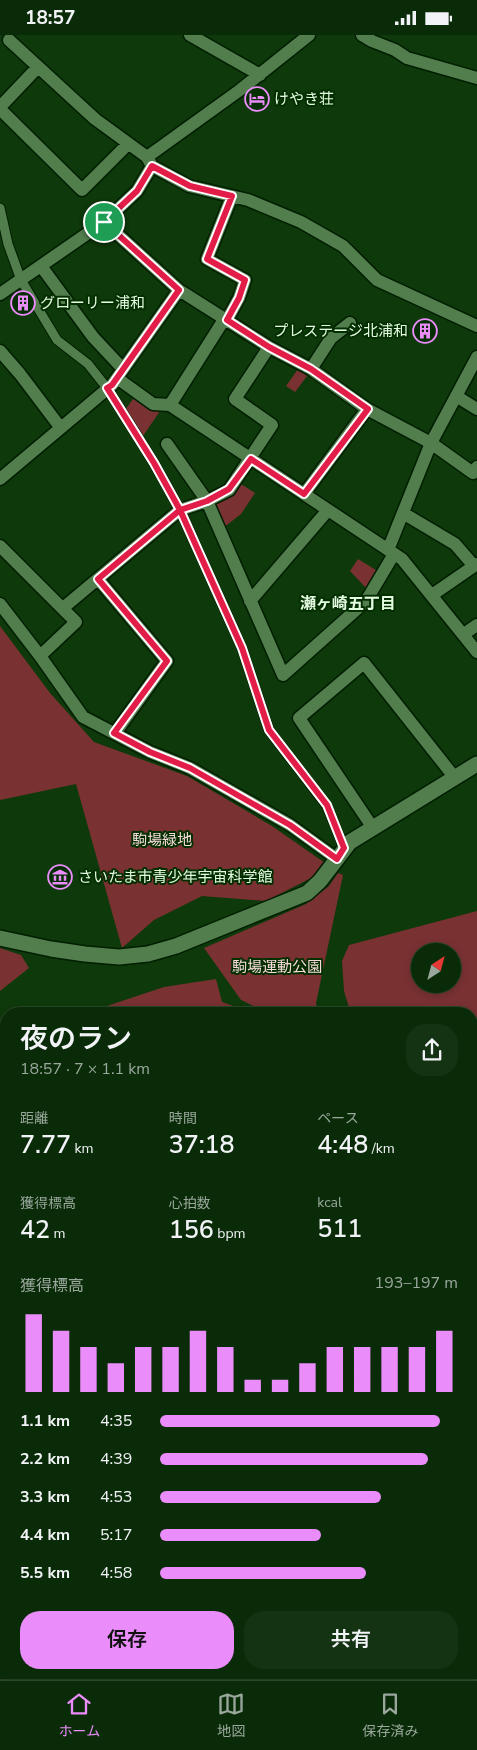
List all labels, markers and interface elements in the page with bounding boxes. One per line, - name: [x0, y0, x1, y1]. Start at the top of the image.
- text: 18:57: [25, 5, 75, 31]
- hotel icon: けやき荘: [244, 86, 270, 112]
- place label: けやき荘: [274, 89, 334, 109]
- pin: [83, 201, 125, 243]
- icon: arrive: [90, 208, 118, 236]
- building icon: グローリー浦和: [10, 290, 36, 316]
- place label: グローリー浦和: [40, 293, 145, 313]
- building icon: プレステージ北浦和: [412, 318, 438, 344]
- place label: プレステージ北浦和: [273, 321, 408, 341]
- district label: 瀬ヶ崎五丁目: [300, 593, 396, 615]
- park label: 駒場緑地: [132, 830, 192, 850]
- museum icon: さいたま市青少年宇宙科学館: [47, 864, 73, 890]
- place label: さいたま市青少年宇宙科学館: [78, 867, 273, 887]
- north arrow: [411, 943, 461, 993]
- map controls: [411, 943, 461, 993]
- park label: 駒場運動公園: [232, 957, 322, 977]
- text: 夜のラン: [20, 1020, 132, 1058]
- button: share: [406, 1024, 458, 1076]
- text: 18:57 · 7 × 1.1 km: [20, 1058, 150, 1080]
- text: 距離: [20, 1109, 48, 1128]
- text: 時間: [169, 1109, 197, 1128]
- text: ペース: [317, 1109, 359, 1128]
- text: 7.77: [20, 1128, 71, 1162]
- text: 37:18: [169, 1128, 235, 1162]
- text: 4:48: [317, 1128, 368, 1162]
- text: km: [71, 1139, 94, 1158]
- text: /km: [368, 1139, 395, 1158]
- text: kcal: [317, 1193, 342, 1212]
- text: 獲得標高: [20, 1194, 76, 1213]
- text: 心拍数: [169, 1194, 211, 1213]
- text: 511: [317, 1212, 362, 1246]
- text: 42: [20, 1213, 50, 1247]
- text: 156: [169, 1213, 214, 1247]
- text: m: [50, 1224, 66, 1243]
- text: bpm: [214, 1224, 246, 1243]
- text: 193–197 m: [375, 1272, 458, 1294]
- text: 獲得標高: [20, 1275, 84, 1297]
- text: 1.1 km: [20, 1410, 70, 1432]
- text: 4:35: [100, 1410, 132, 1432]
- text: 2.2 km: [20, 1448, 70, 1470]
- text: 4:39: [100, 1448, 132, 1470]
- text: 3.3 km: [20, 1486, 70, 1508]
- text: 4:53: [100, 1486, 132, 1508]
- text: 4.4 km: [20, 1524, 70, 1546]
- text: 5:17: [100, 1524, 132, 1546]
- text: 5.5 km: [20, 1562, 70, 1584]
- text: 4:58: [100, 1562, 132, 1584]
- button: 保存: [20, 1611, 234, 1669]
- button: 共有: [244, 1611, 458, 1669]
- tab: ホーム: [59, 1690, 100, 1741]
- tab: 地図: [217, 1690, 245, 1741]
- tab: 保存済み: [362, 1690, 418, 1741]

